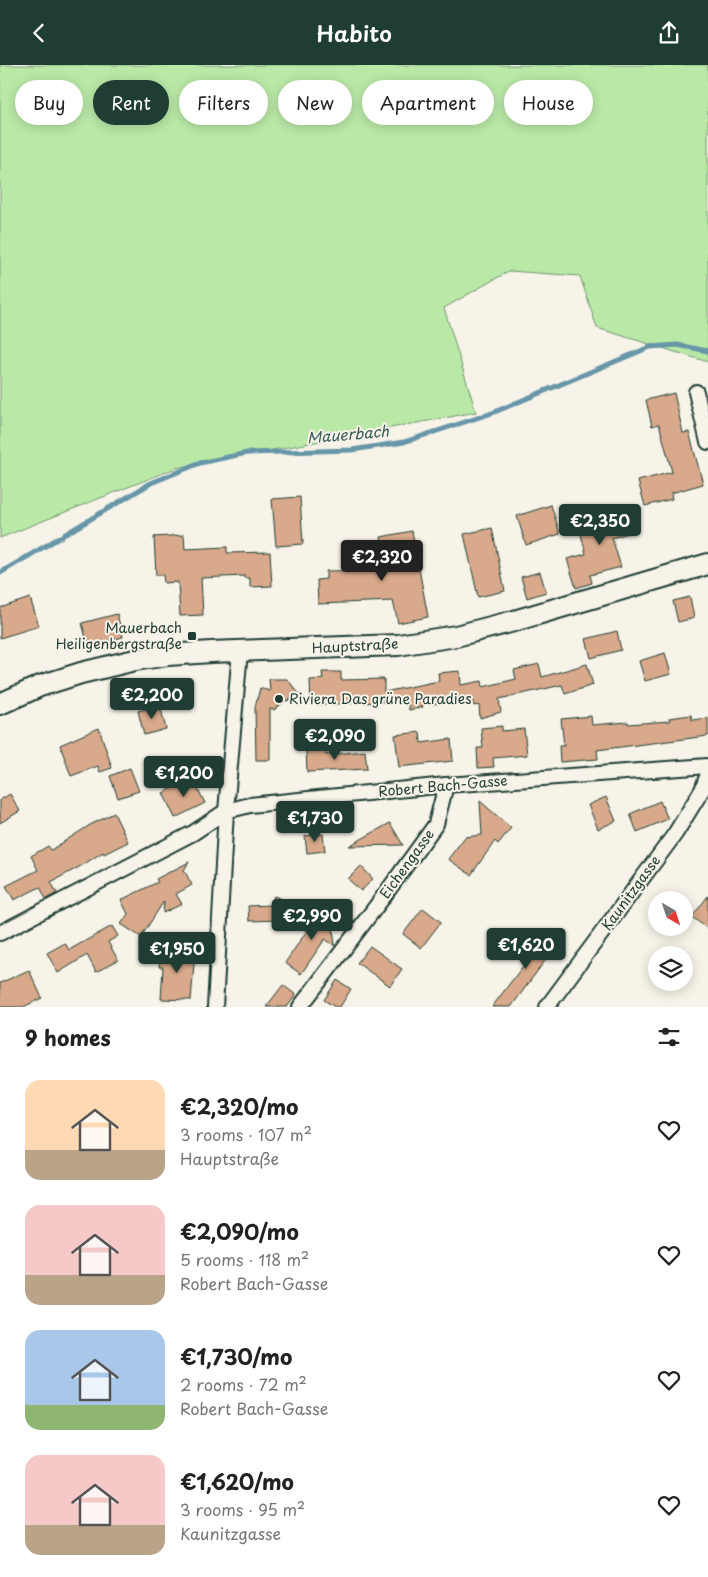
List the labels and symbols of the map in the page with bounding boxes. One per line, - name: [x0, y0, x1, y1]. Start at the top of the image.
- water label: Mauerbach: [306, 418, 390, 449]
- pin: €2,350: [559, 503, 641, 546]
- pin: €2,320: [341, 539, 423, 582]
- place label: Mauerbach Heiligenbergstraße: [56, 617, 182, 654]
- marker: Mauerbach Heiligenbergstraße: [186, 630, 198, 642]
- street label: Hauptstraße: [311, 633, 399, 658]
- pin: €2,200: [111, 677, 193, 720]
- place label: Riviera Das grüne Paradies: [289, 688, 472, 709]
- marker: Riviera Das grüne Paradies: [273, 693, 285, 705]
- pin: €2,090: [294, 719, 376, 761]
- pin: €1,200: [143, 755, 225, 798]
- street label: Robert Bach-Gasse: [377, 769, 508, 802]
- pin: €1,730: [274, 801, 356, 843]
- street label: Eichengasse: [374, 825, 439, 903]
- street label: Kaunitzgasse: [596, 851, 665, 935]
- north arrow: [648, 891, 692, 936]
- pin: €2,990: [271, 899, 353, 941]
- pin: €1,620: [485, 927, 567, 970]
- pin: €1,950: [136, 931, 218, 974]

